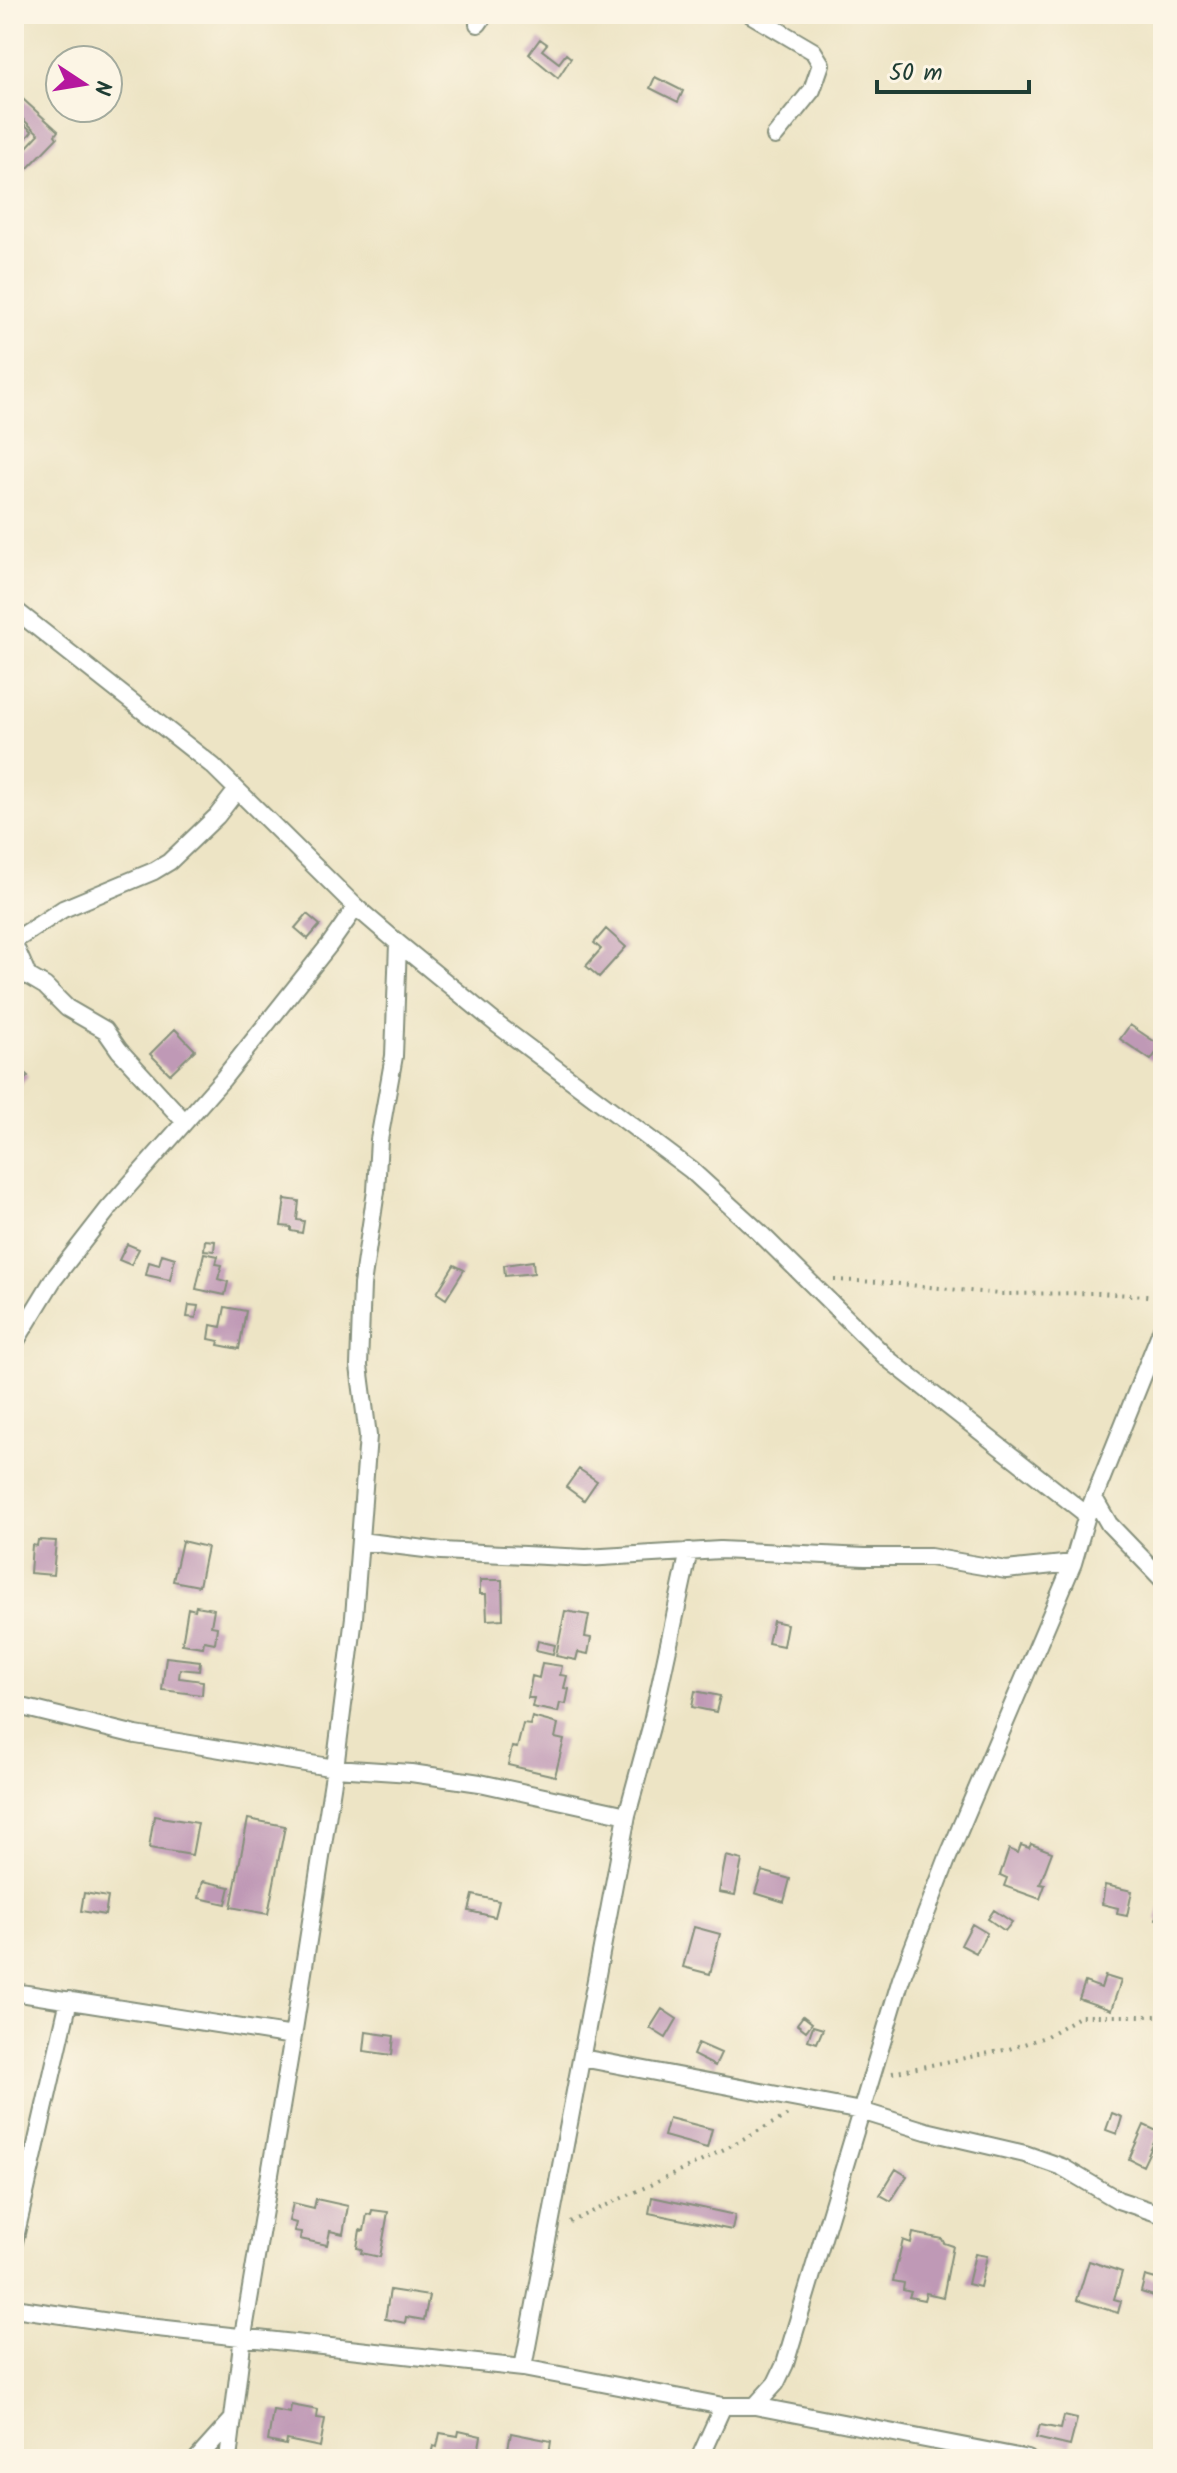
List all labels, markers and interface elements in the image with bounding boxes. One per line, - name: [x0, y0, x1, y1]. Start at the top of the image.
- north arrow: [44, 44, 124, 124]
- scale bar: [877, 44, 1029, 94]
- text: 50 m: [889, 54, 943, 93]
- text: N: [83, 77, 120, 98]

